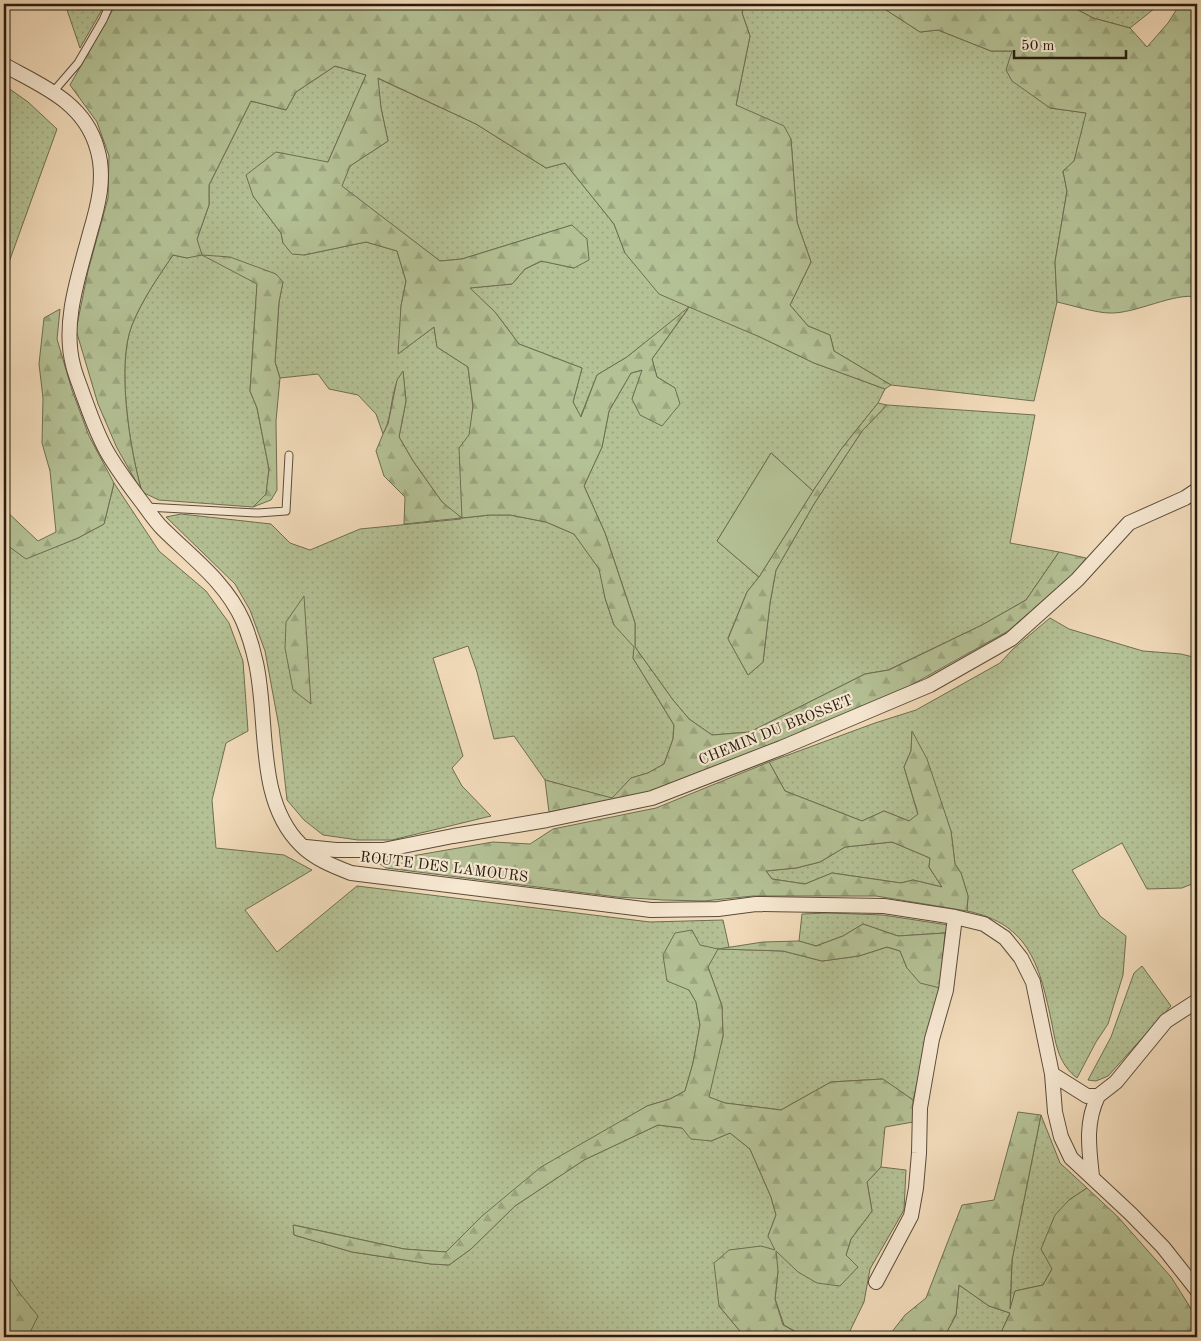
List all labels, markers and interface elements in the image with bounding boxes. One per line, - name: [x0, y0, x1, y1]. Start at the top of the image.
- scale bar: [1014, 28, 1126, 60]
- text: 50 m: [1021, 39, 1055, 54]
- street label: CHEMIN DU BROSSET: [697, 693, 855, 769]
- street label: ROUTE DES LAMOURS: [359, 850, 529, 886]

